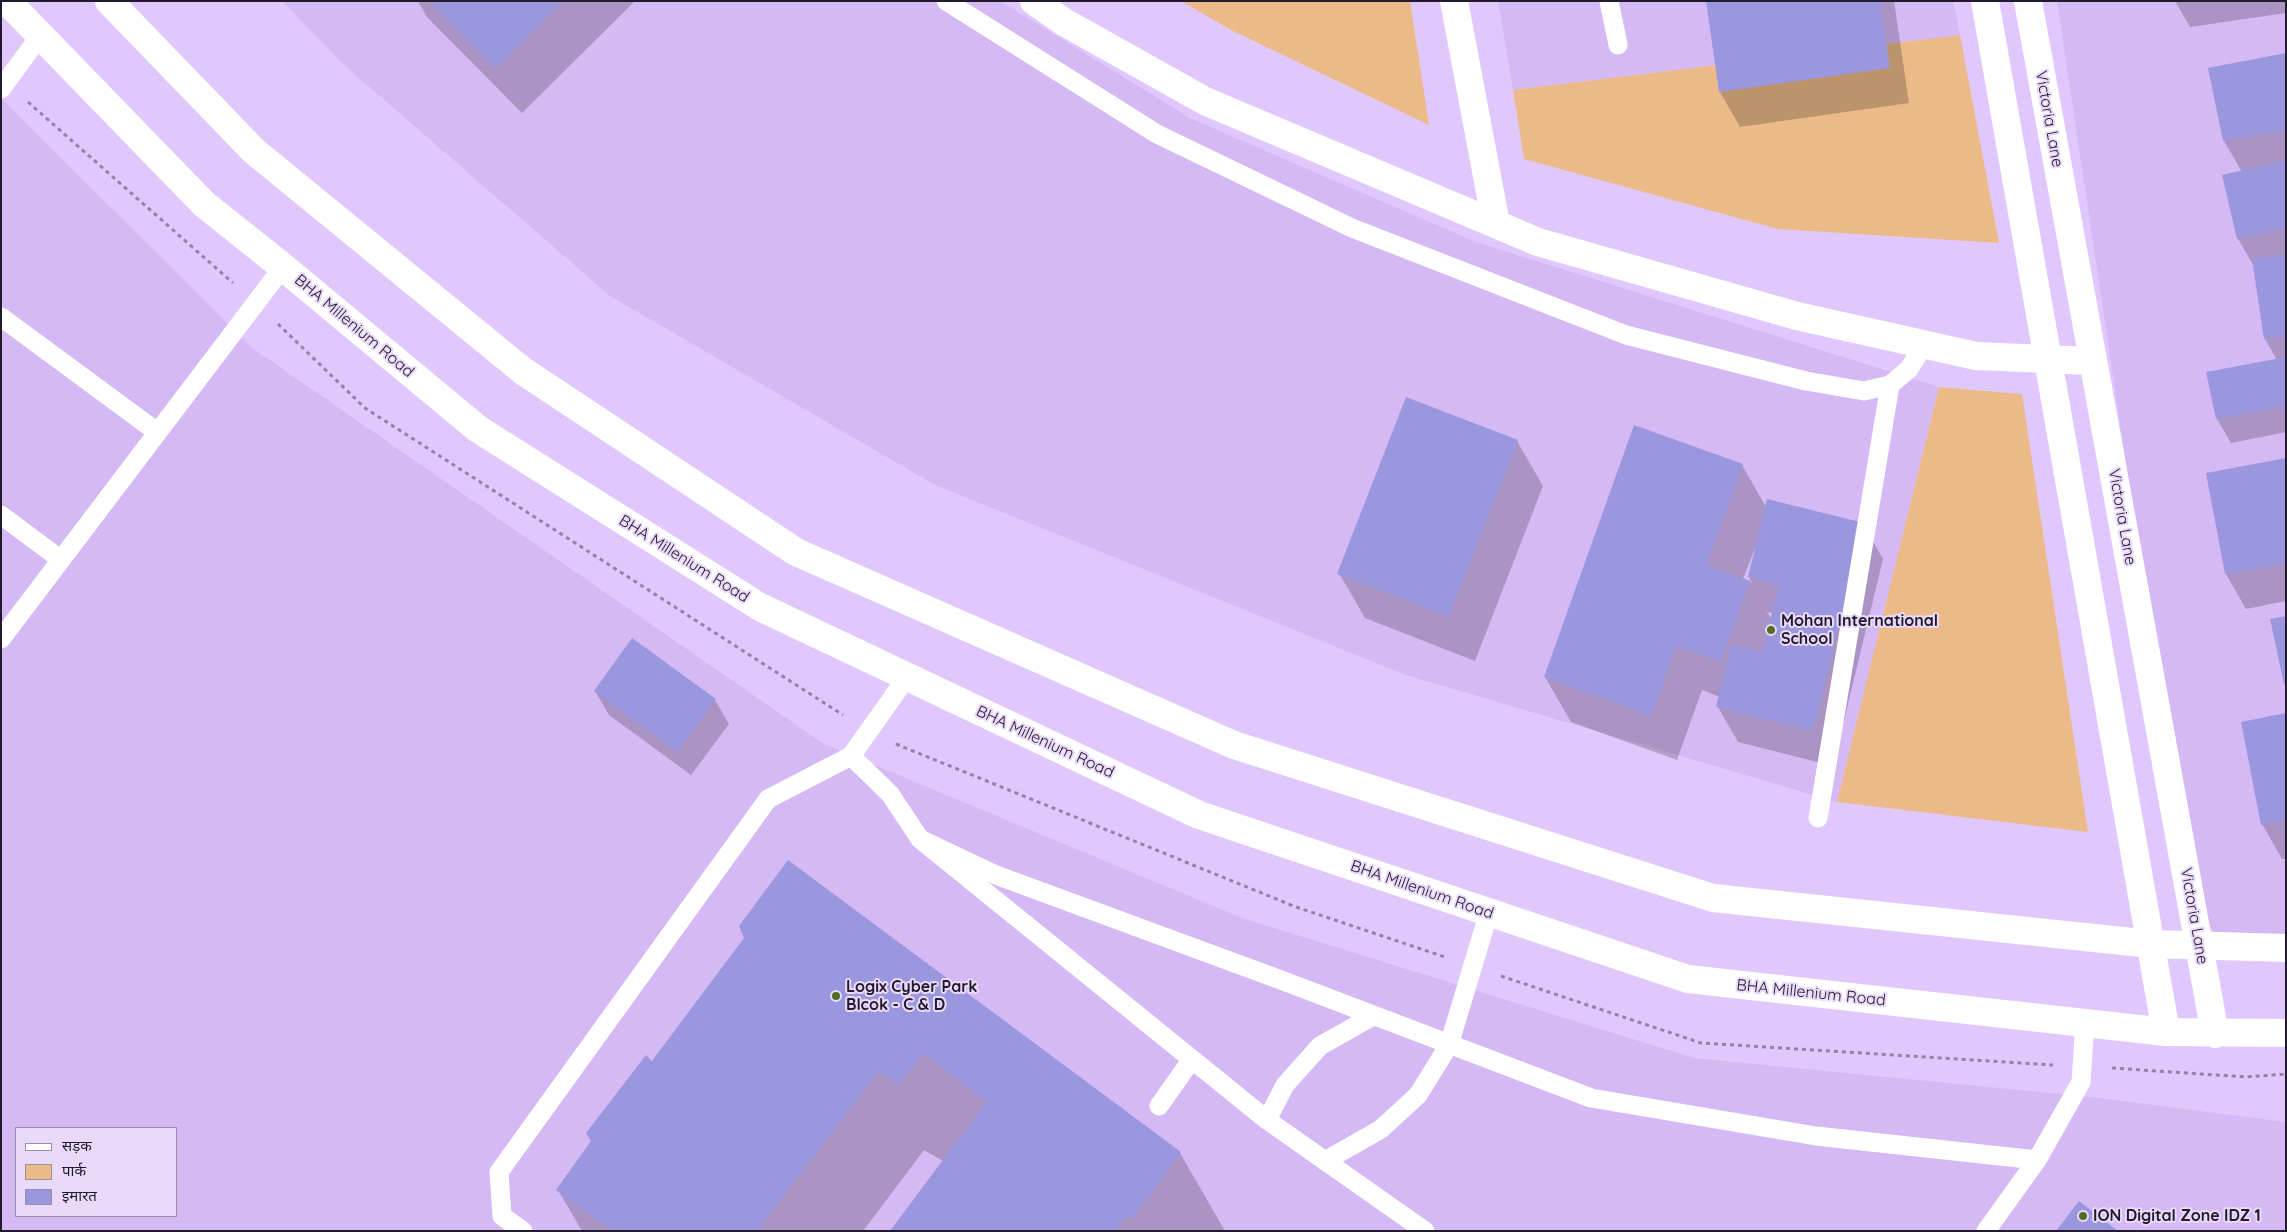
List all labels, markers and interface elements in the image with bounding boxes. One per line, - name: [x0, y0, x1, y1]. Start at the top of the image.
- street label: Victoria Lane: [2031, 69, 2067, 169]
- street label: BHA Millenium Road: [290, 270, 418, 382]
- street label: Victoria Lane: [2104, 467, 2140, 567]
- street label: BHA Millenium Road: [615, 511, 753, 607]
- place label: Mohan International School: [1781, 611, 1938, 649]
- marker: Mohan International School: [1765, 624, 1777, 636]
- street label: BHA Millenium Road: [973, 702, 1117, 782]
- street label: BHA Millenium Road: [1348, 857, 1496, 923]
- street label: Victoria Lane: [2176, 866, 2212, 966]
- street label: BHA Millenium Road: [1735, 976, 1887, 1010]
- place label: Logix Cyber Park Blcok - C & D: [846, 977, 977, 1015]
- marker: Logix Cyber Park Blcok - C & D: [830, 990, 842, 1002]
- legend: [15, 1127, 178, 1217]
- text: सड़क: [62, 1136, 92, 1155]
- text: पार्क: [62, 1161, 86, 1180]
- text: इमारत: [62, 1186, 97, 1205]
- place label: ION Digital Zone IDZ 1: [2093, 1206, 2261, 1226]
- marker: ION Digital Zone IDZ 1: [2077, 1210, 2089, 1222]

